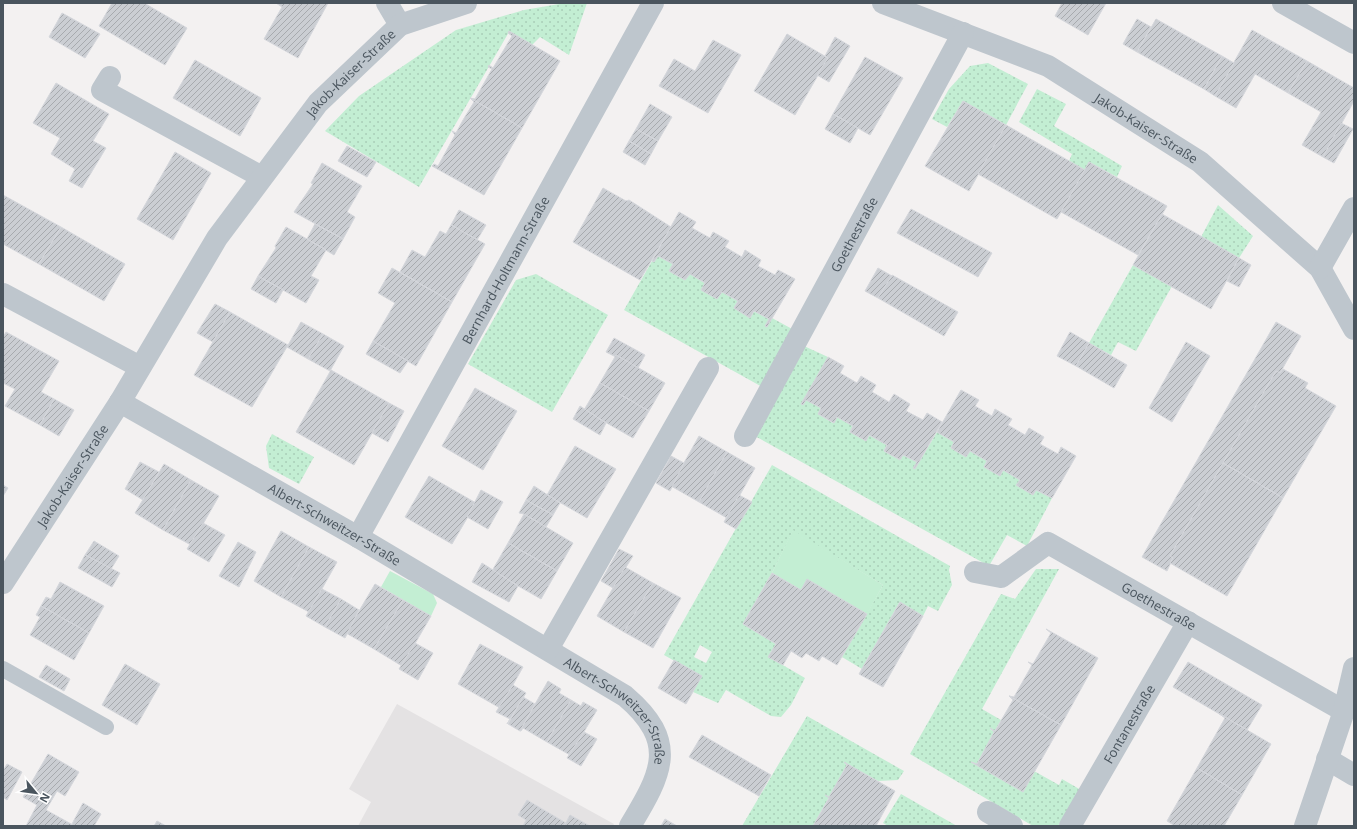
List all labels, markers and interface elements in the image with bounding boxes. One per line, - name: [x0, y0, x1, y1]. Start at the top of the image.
- street label: Jakob-Kaiser-Straße: [301, 25, 399, 122]
- street label: Jakob-Kaiser-Straße: [1090, 88, 1201, 167]
- street label: Bernhard-Holtmann-Straße: [457, 193, 554, 347]
- street label: Goethestraße: [826, 194, 882, 276]
- street label: Jakob-Kaiser-Straße: [32, 421, 112, 532]
- street label: Albert-Schweitzer-Straße: [265, 479, 404, 570]
- street label: Goethestraße: [1118, 578, 1200, 634]
- street label: Albert-Schweitzer-Straße: [561, 653, 669, 766]
- street label: Fontanestraße: [1099, 681, 1159, 767]
- north arrow: [16, 773, 56, 813]
- text: N: [36, 791, 54, 806]

